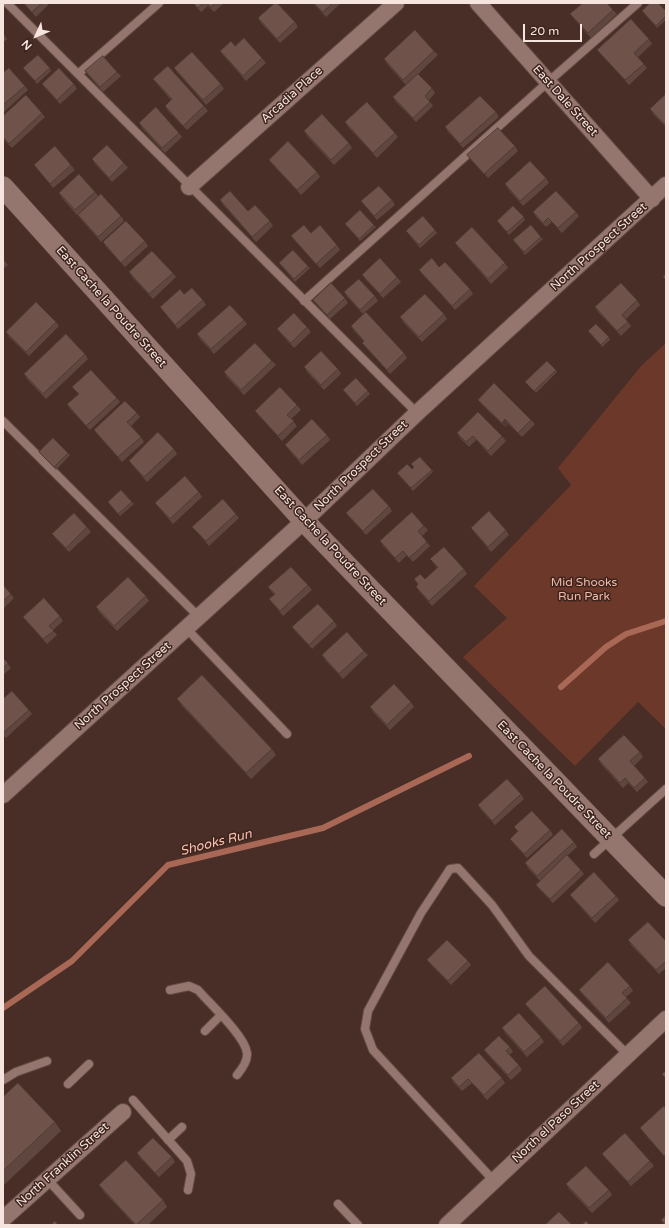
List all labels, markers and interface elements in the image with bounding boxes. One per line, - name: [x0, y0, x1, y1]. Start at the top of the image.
- north arrow: [16, 16, 56, 56]
- scale bar: [525, 16, 584, 42]
- text: 20 m: [530, 24, 559, 38]
- text: N: [19, 37, 35, 52]
- street label: East Dale Street: [529, 63, 601, 139]
- street label: Arcadia Place: [258, 64, 326, 126]
- street label: North Prospect Street: [548, 200, 650, 294]
- street label: East Cache la Poudre Street: [53, 243, 169, 371]
- street label: North Prospect Street: [311, 418, 411, 514]
- street label: East Cache la Poudre Street: [271, 483, 389, 609]
- park label: Mid Shooks Run Park: [551, 576, 617, 604]
- street label: North Prospect Street: [72, 639, 174, 733]
- street label: East Cache la Poudre Street: [494, 718, 614, 842]
- water label: Shooks Run: [179, 827, 253, 859]
- street label: North el Paso Street: [509, 1078, 603, 1166]
- street label: North Franklin Street: [14, 1120, 112, 1210]

